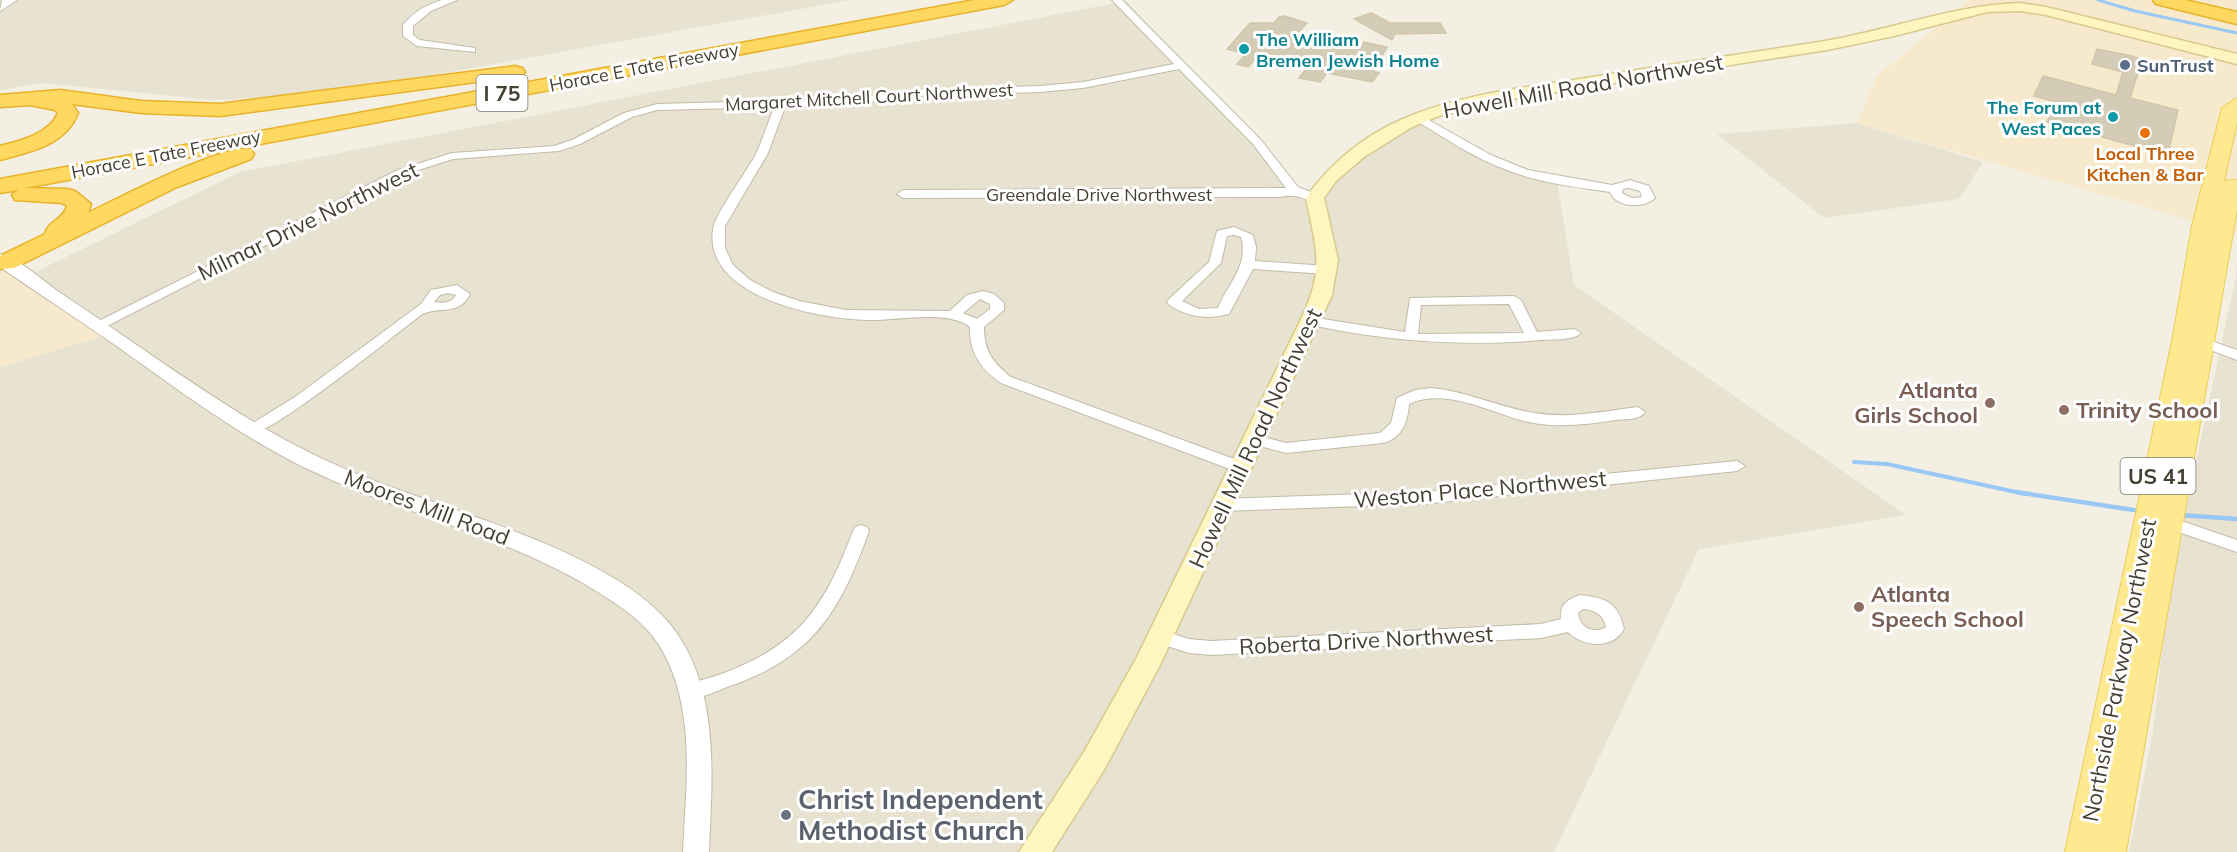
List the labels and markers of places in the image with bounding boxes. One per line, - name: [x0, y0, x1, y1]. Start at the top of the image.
- place label: The William Bremen Jewish Home: [1256, 28, 1439, 72]
- marker: The William Bremen Jewish Home: [1237, 42, 1251, 56]
- place label: SunTrust: [2137, 54, 2214, 77]
- marker: SunTrust: [2118, 58, 2132, 72]
- place label: The Forum at West Paces: [1987, 96, 2101, 140]
- marker: The Forum at West Paces: [2106, 110, 2120, 124]
- marker: Local Three Kitchen & Bar: [2138, 126, 2152, 140]
- place label: Local Three Kitchen & Bar: [2087, 142, 2204, 186]
- place label: Atlanta Girls School: [1854, 376, 1978, 429]
- marker: Atlanta Girls School: [1983, 396, 1997, 410]
- place label: Trinity School: [2076, 396, 2218, 424]
- marker: Trinity School: [2057, 403, 2071, 417]
- place label: Atlanta Speech School: [1871, 580, 2024, 633]
- marker: Atlanta Speech School: [1852, 600, 1866, 614]
- place label: Christ Independent Methodist Church: [798, 782, 1043, 847]
- marker: Christ Independent Methodist Church: [779, 808, 793, 822]

